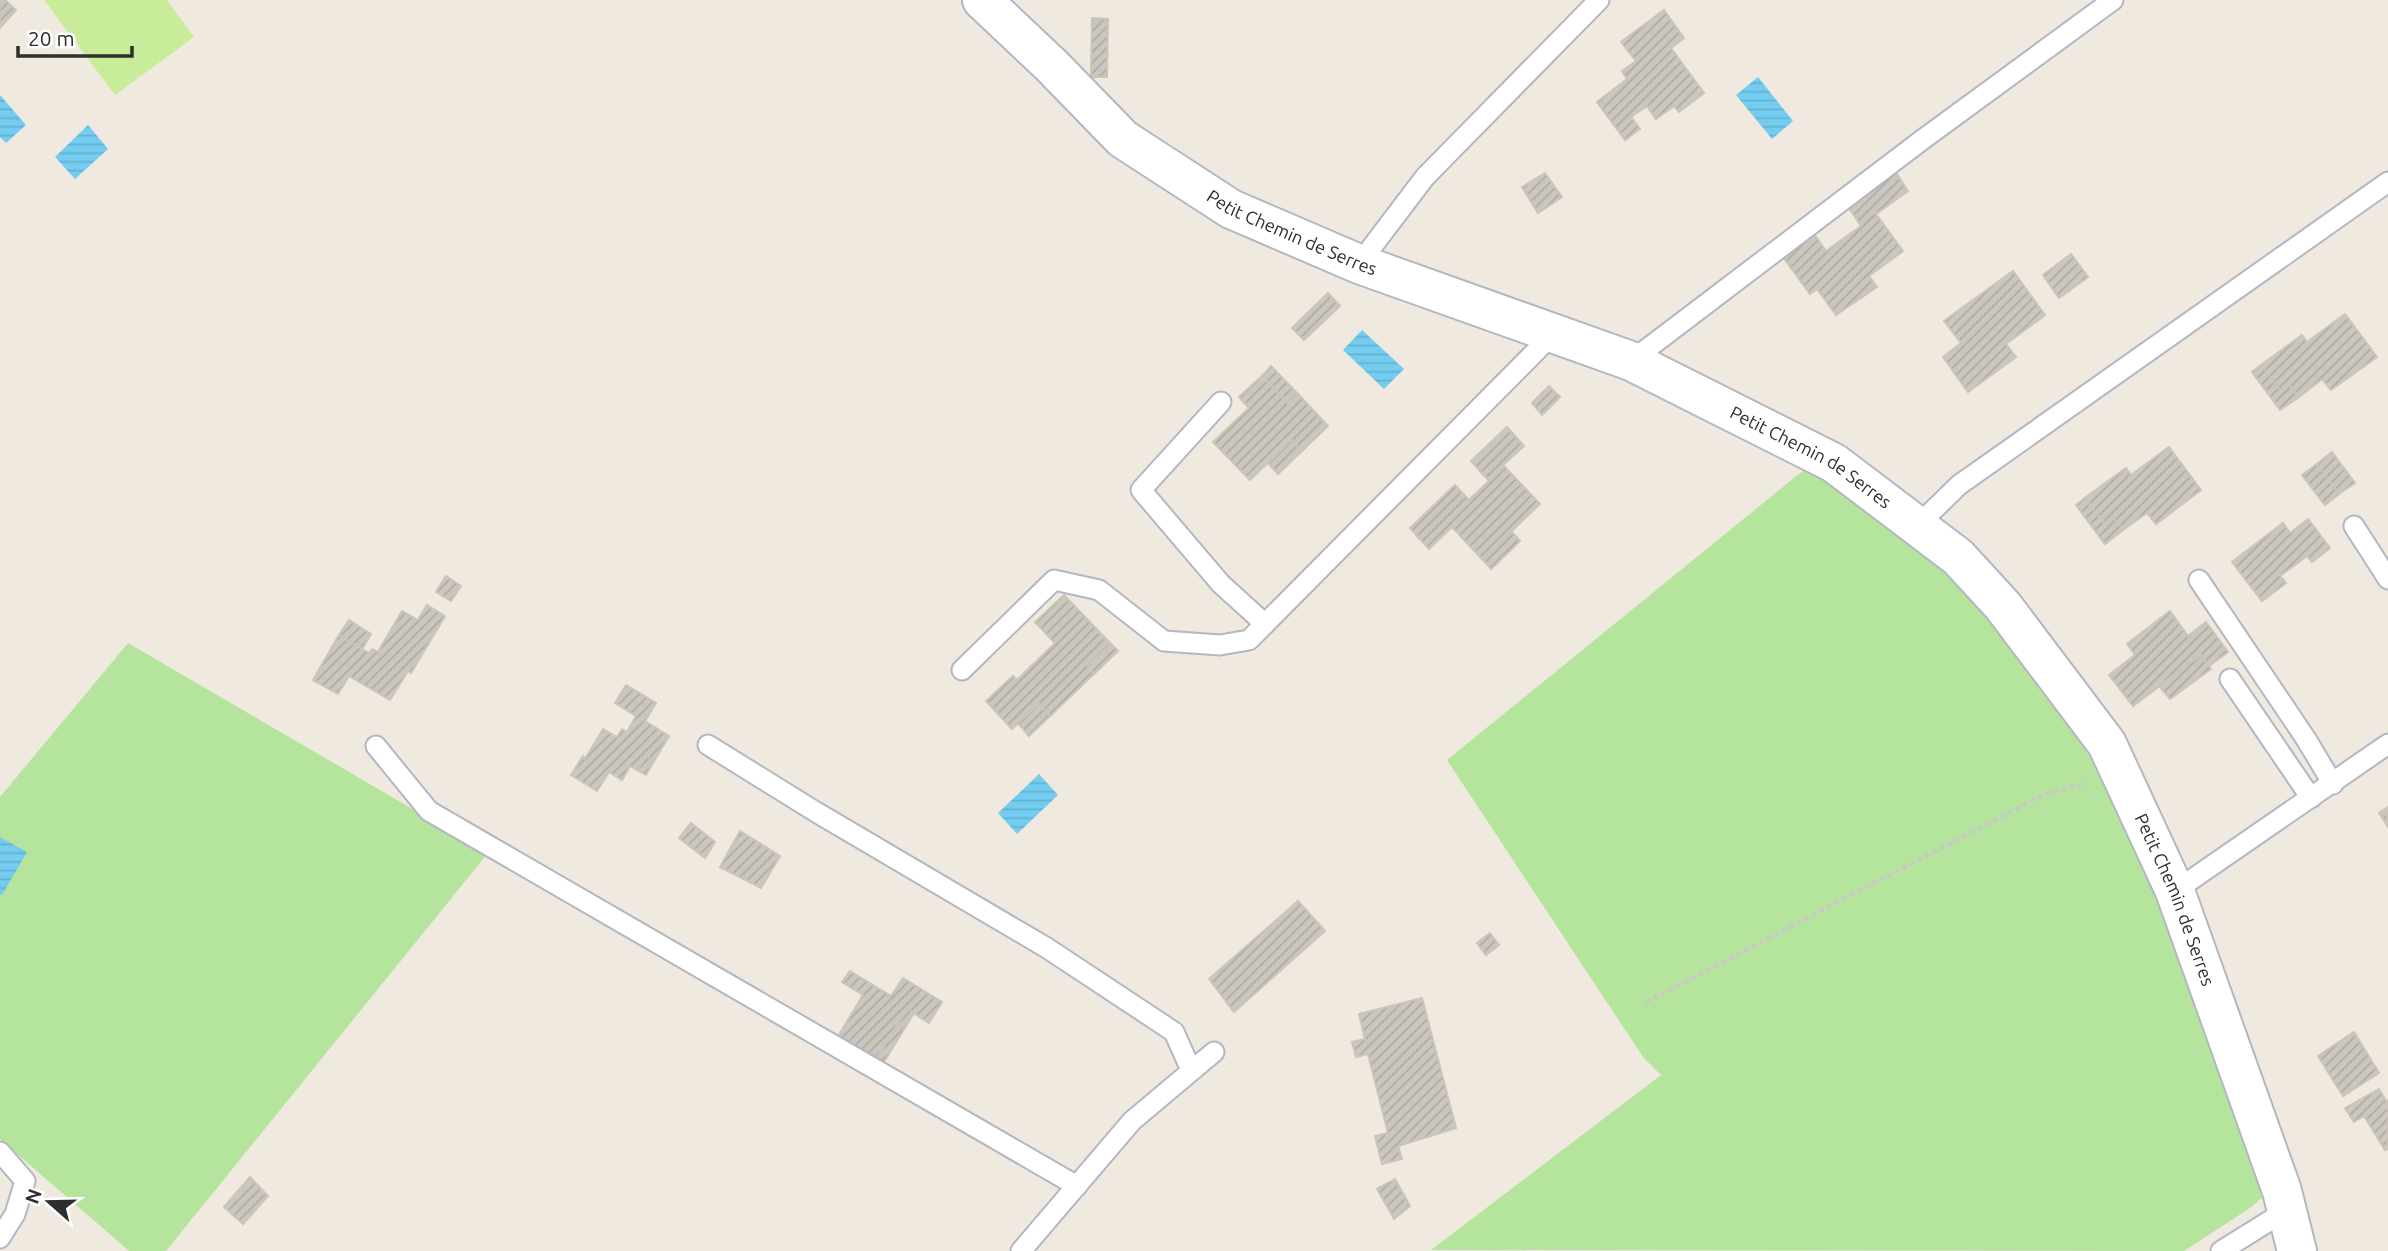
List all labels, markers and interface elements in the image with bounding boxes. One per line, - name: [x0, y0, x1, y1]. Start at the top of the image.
- scale bar: [18, 14, 131, 58]
- text: 20 m: [28, 26, 75, 50]
- street label: Petit Chemin de Serres: [1204, 185, 1380, 279]
- street label: Petit Chemin de Serres: [1727, 402, 1896, 512]
- street label: Petit Chemin de Serres: [2132, 810, 2219, 988]
- north arrow: [14, 1167, 84, 1237]
- text: N: [20, 1186, 46, 1207]

